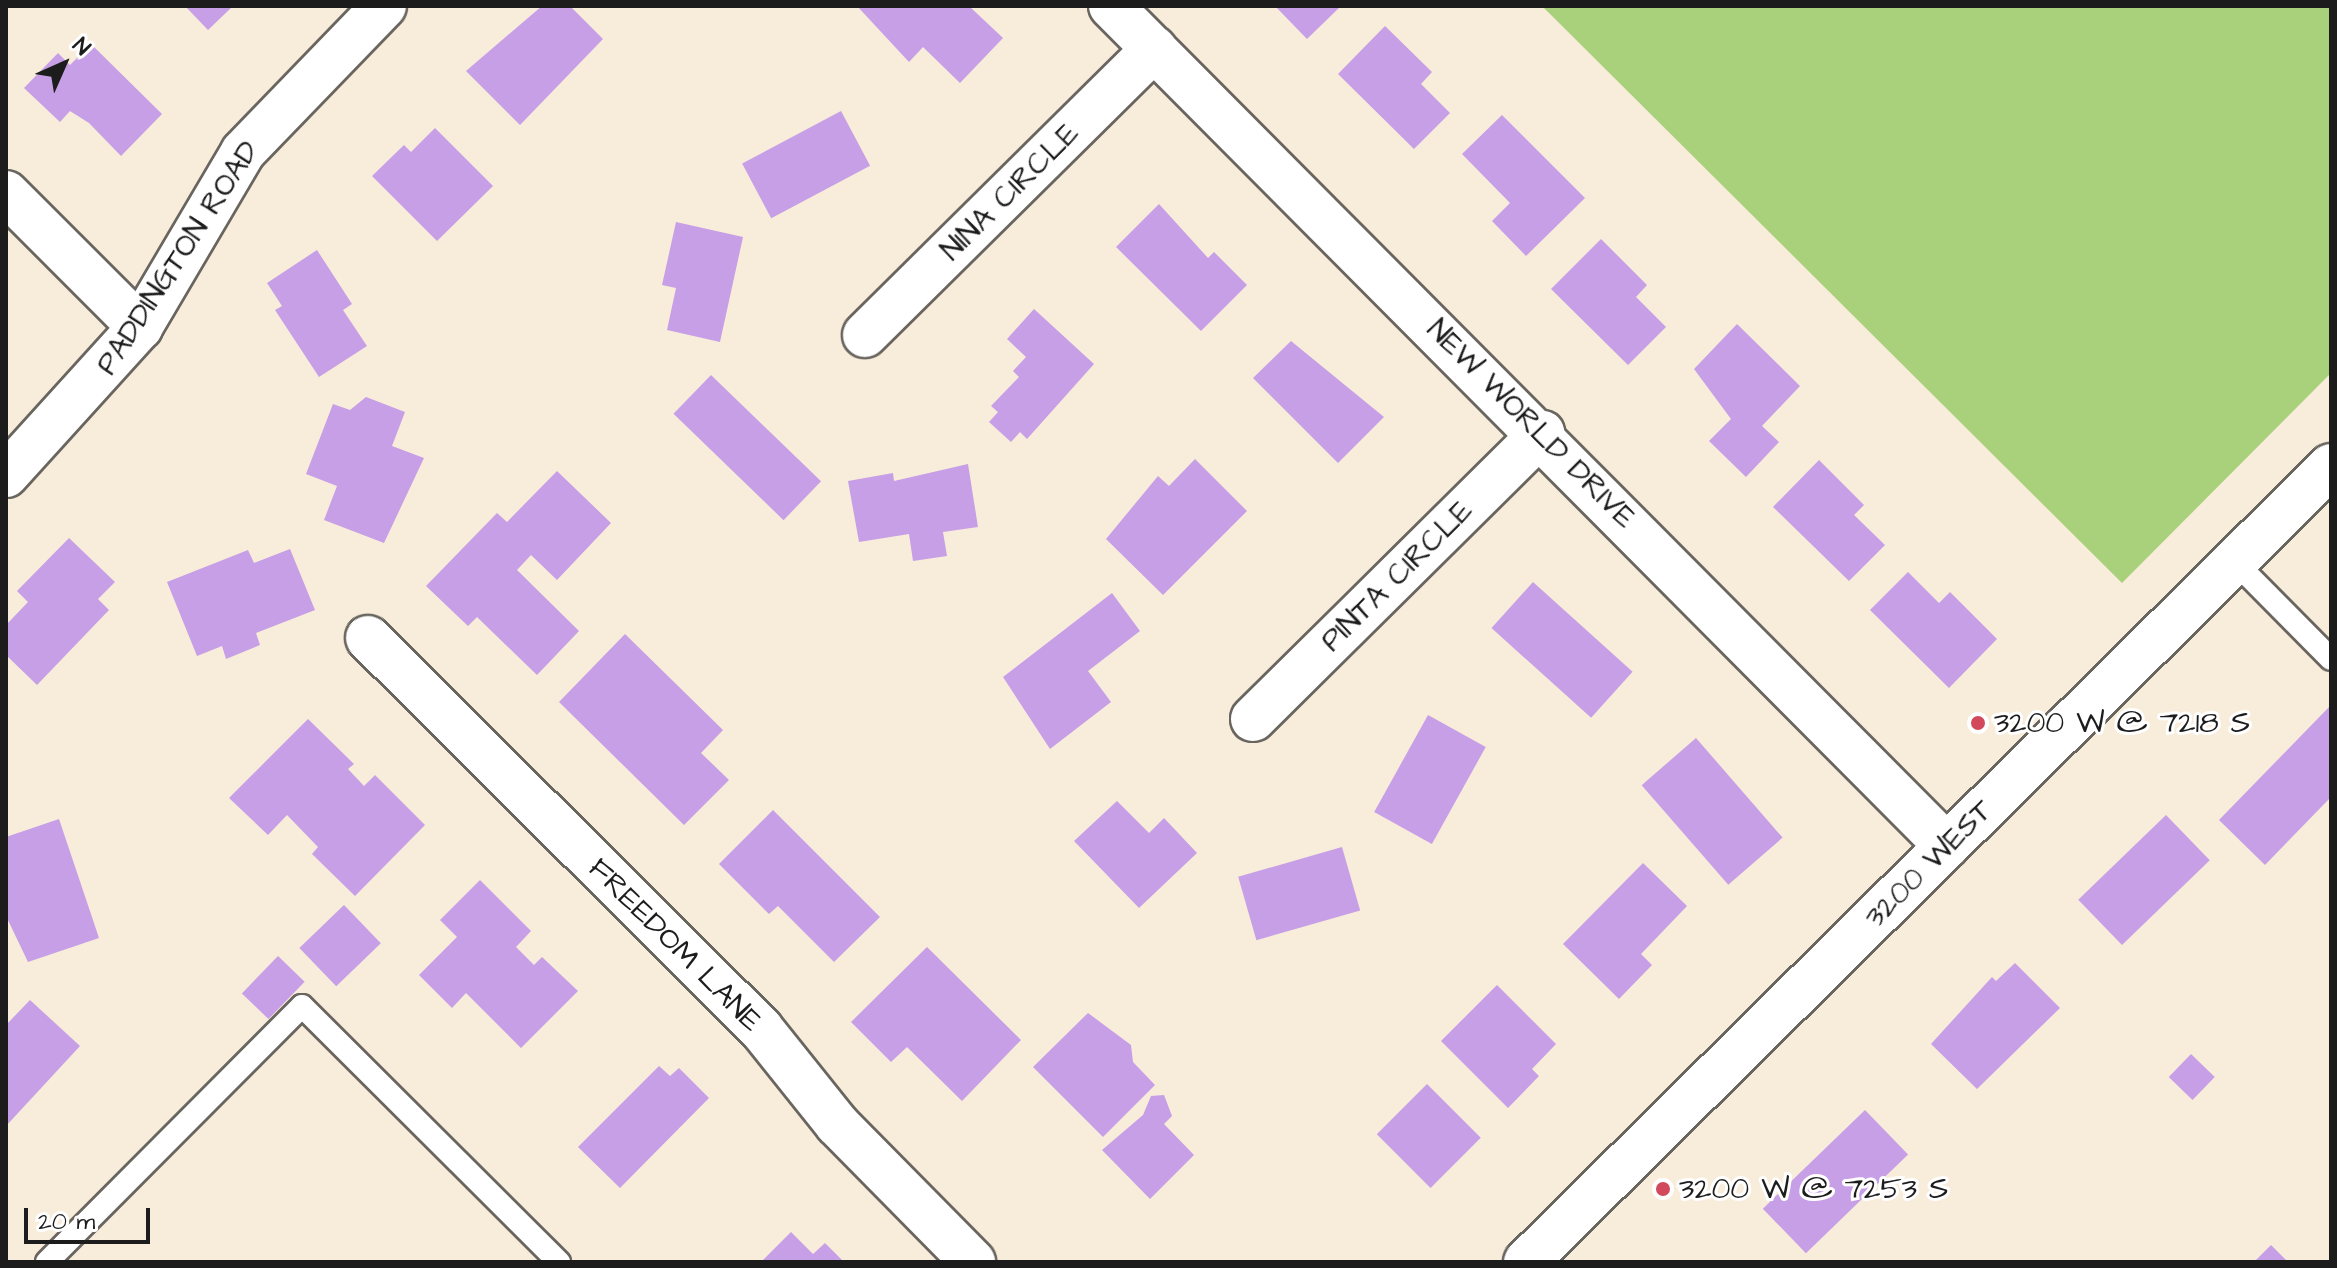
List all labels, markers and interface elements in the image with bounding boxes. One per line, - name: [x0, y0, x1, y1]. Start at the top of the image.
- north arrow: [24, 24, 104, 104]
- text: N: [65, 31, 97, 63]
- street label: NINA CIRCLE: [934, 116, 1086, 268]
- street label: PADDINGTON ROAD: [89, 134, 267, 382]
- street label: NEW WORLD DRIVE: [1419, 312, 1643, 536]
- street label: PINTA CIRCLE: [1314, 493, 1480, 659]
- place label: 3200 W @ 7218 S: [1994, 705, 2250, 741]
- marker: 3200 W @ 7218 S: [1969, 714, 1987, 732]
- street label: 3200 WEST: [1858, 793, 2000, 935]
- street label: FREEDOM LANE: [581, 851, 769, 1039]
- place label: 3200 W @ 7253 S: [1679, 1171, 1948, 1207]
- marker: 3200 W @ 7253 S: [1654, 1180, 1672, 1198]
- scale bar: [28, 1192, 154, 1242]
- text: 20 m: [38, 1205, 95, 1239]

